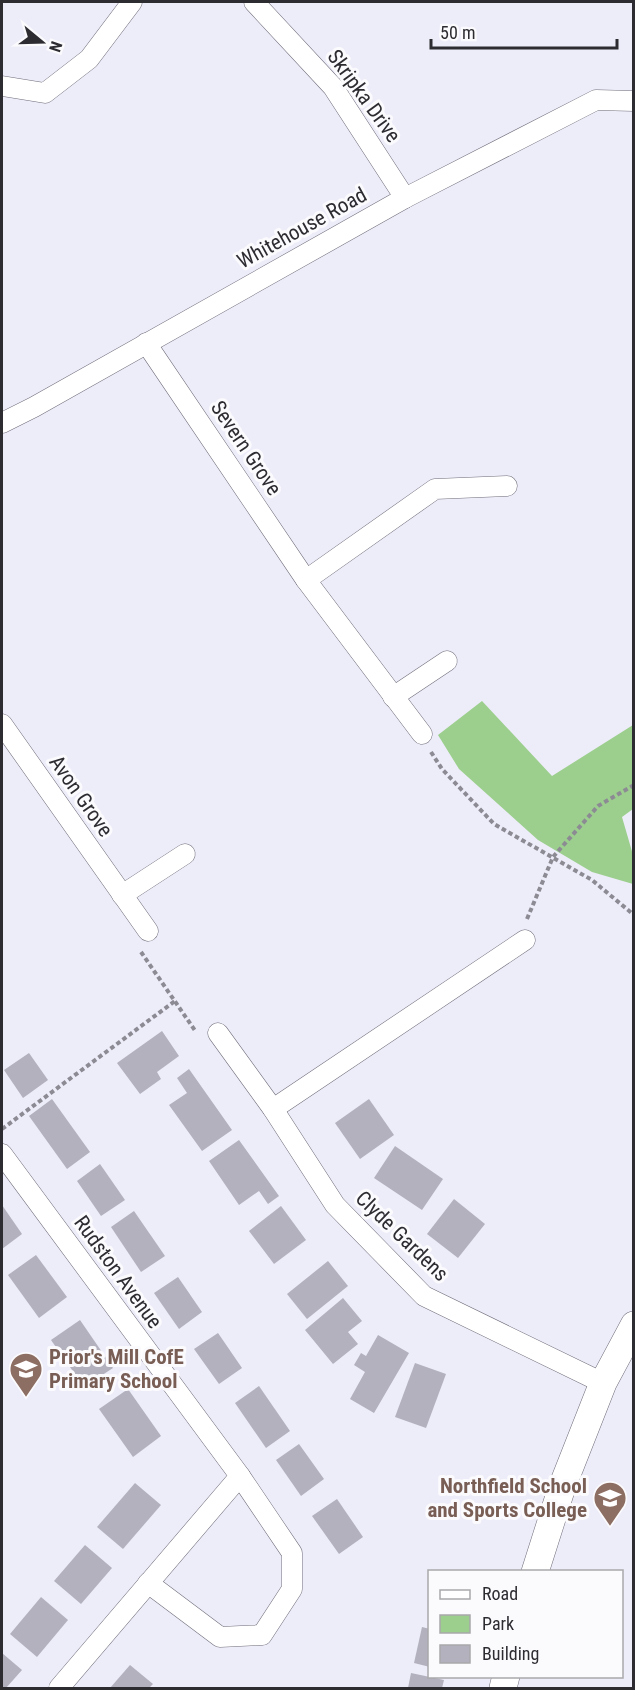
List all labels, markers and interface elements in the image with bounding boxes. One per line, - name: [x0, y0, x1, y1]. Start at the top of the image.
- north arrow: [12, 12, 72, 72]
- scale bar: [431, 12, 617, 50]
- text: 50 m: [440, 22, 475, 43]
- text: N: [45, 39, 66, 54]
- street label: Skripka Drive: [323, 45, 406, 147]
- street label: Whitehouse Road: [233, 183, 371, 273]
- street label: Severn Grove: [206, 396, 286, 500]
- street label: Avon Grove: [44, 751, 118, 841]
- street label: Clyde Gardens: [351, 1186, 453, 1286]
- street label: Rudston Avenue: [69, 1211, 167, 1333]
- place label: Prior's Mill CofE Primary School: [49, 1345, 184, 1393]
- school or university icon: Prior's Mill CofE Primary School: [8, 1351, 44, 1398]
- place label: Northfield School and Sports College: [427, 1474, 587, 1522]
- school or university icon: Northfield School and Sports College: [592, 1480, 628, 1527]
- legend: [428, 1570, 623, 1678]
- text: Road: [482, 1583, 518, 1604]
- text: Park: [482, 1613, 514, 1634]
- text: Building: [482, 1643, 539, 1664]

